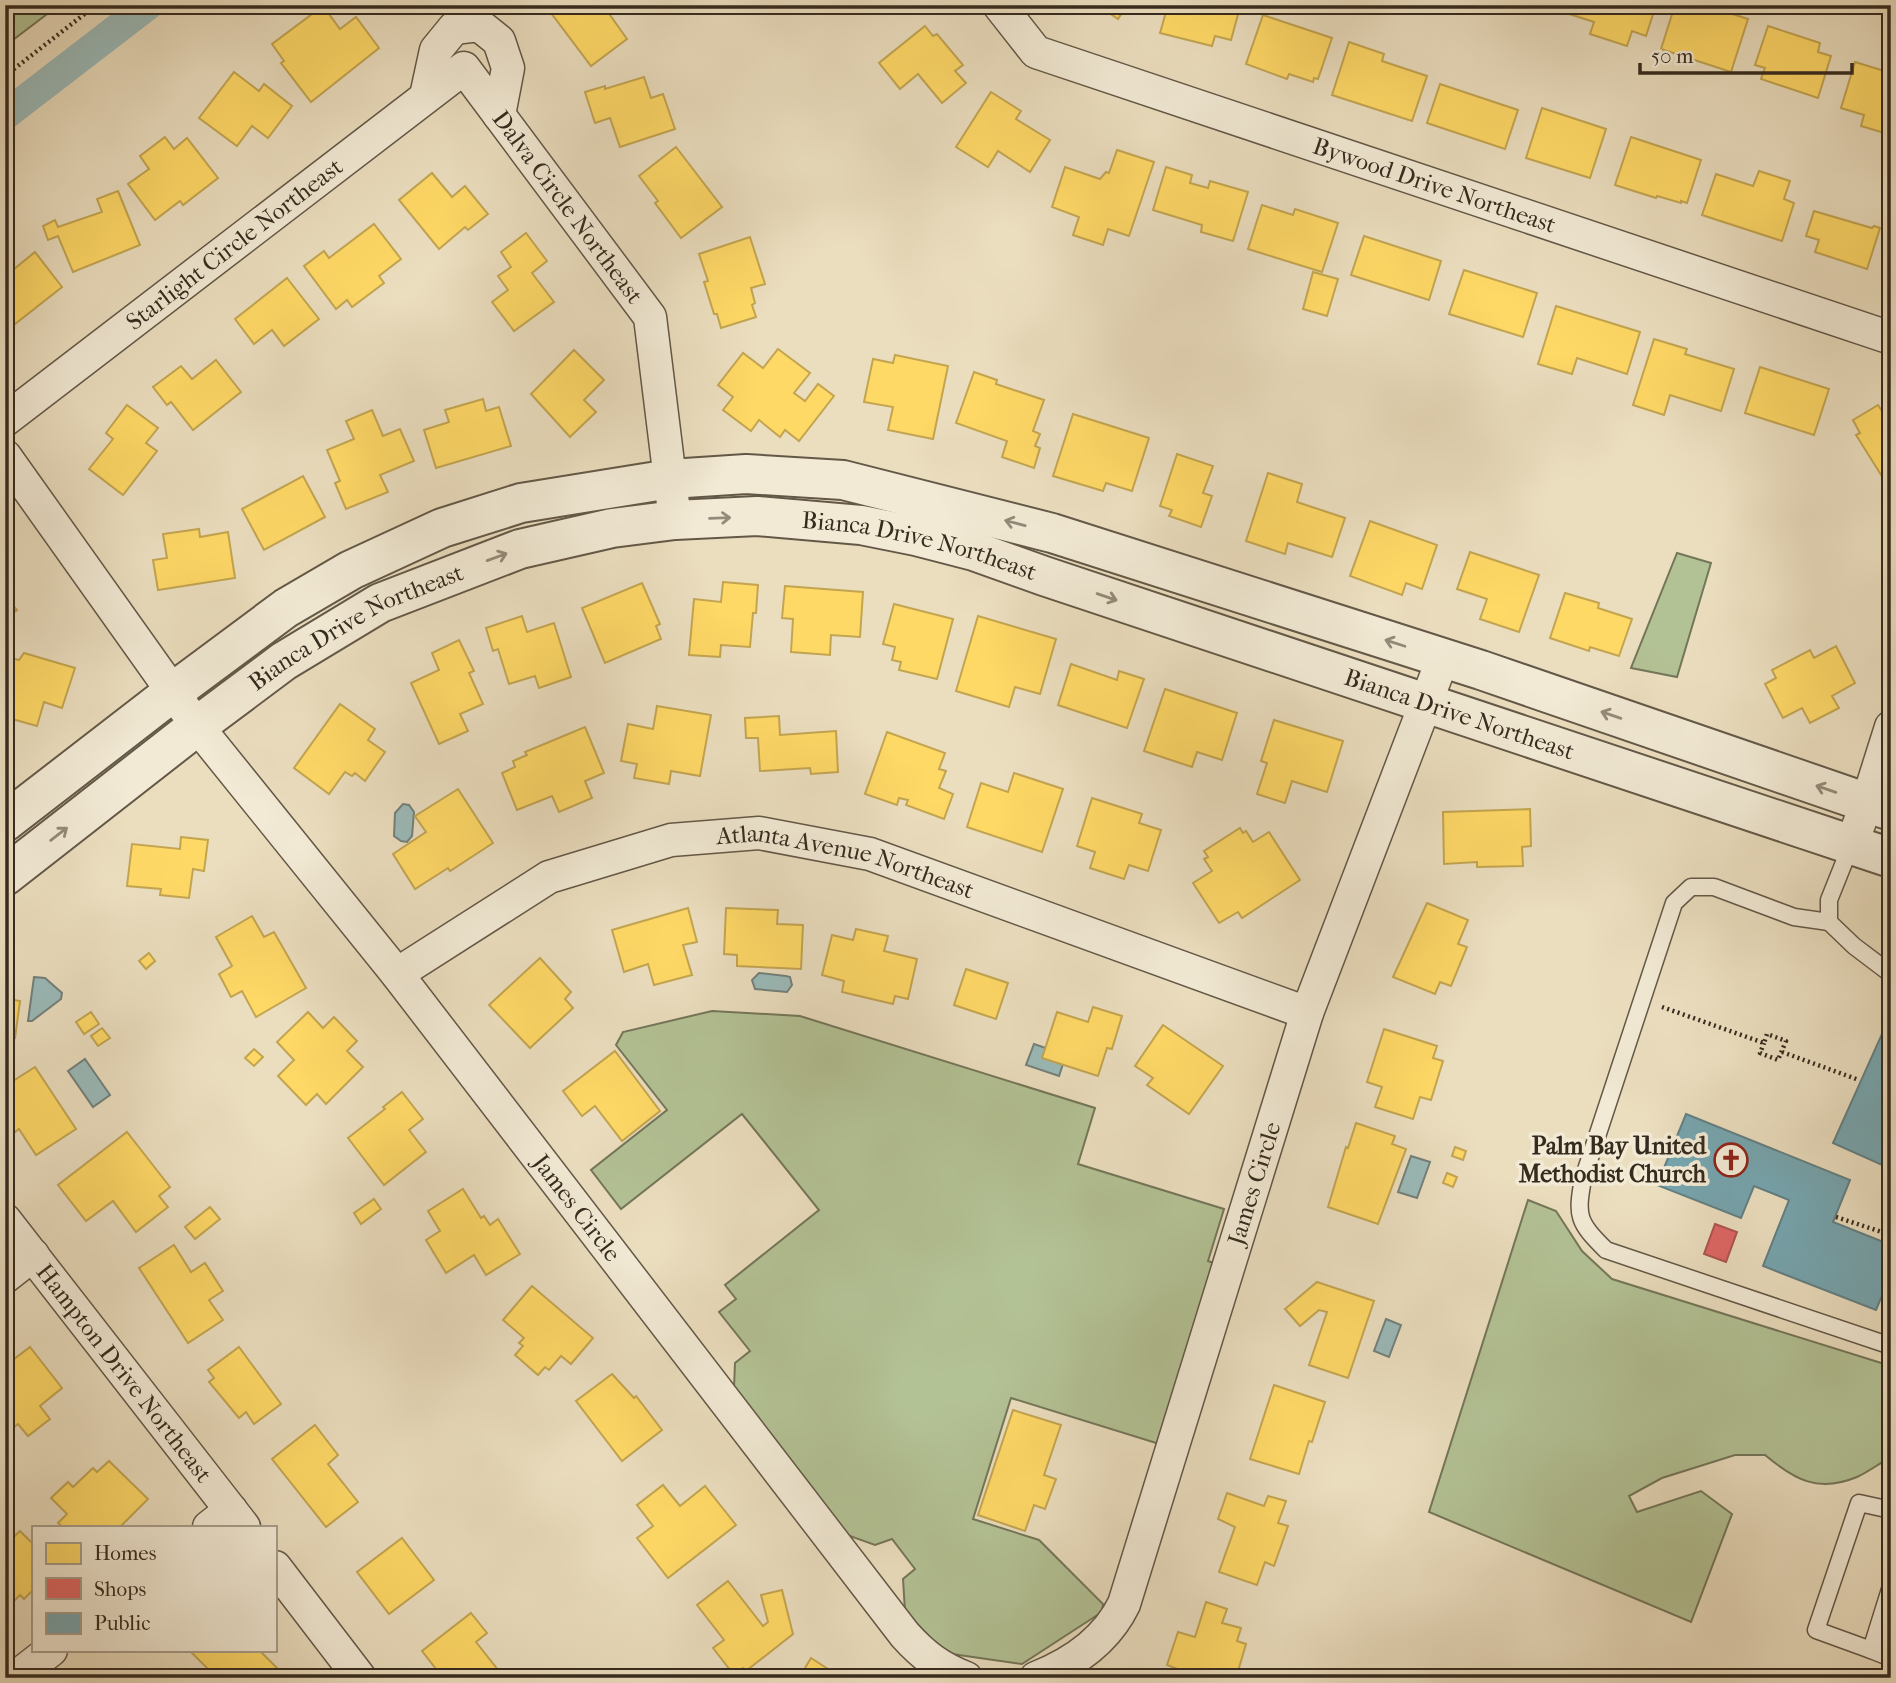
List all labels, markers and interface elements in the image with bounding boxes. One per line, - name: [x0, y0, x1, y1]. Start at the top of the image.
- scale bar: [1640, 32, 1852, 76]
- text: 50 m: [1651, 44, 1694, 68]
- street label: Dalva Circle Northeast: [487, 105, 649, 309]
- street label: Bywood Drive Northeast: [1309, 132, 1560, 239]
- street label: Starlight Circle Northeast: [121, 152, 348, 336]
- street label: Bianca Drive Northeast: [801, 506, 1041, 586]
- one-way arrow: [708, 511, 731, 524]
- one-way arrow: [1004, 515, 1026, 528]
- one-way arrow: [485, 550, 507, 563]
- street label: Bianca Drive Northeast: [243, 558, 468, 697]
- one-way arrow: [1096, 592, 1118, 604]
- one-way arrow: [1385, 636, 1407, 648]
- street label: Bianca Drive Northeast: [1341, 663, 1578, 766]
- one-way arrow: [1600, 708, 1622, 721]
- one-way arrow: [1816, 782, 1838, 794]
- street label: Atlanta Avenue Northeast: [714, 819, 978, 905]
- one-way arrow: [49, 827, 68, 842]
- street label: James Circle: [1221, 1118, 1286, 1250]
- place label: Palm Bay United Methodist Church: [1519, 1132, 1707, 1188]
- church icon: Palm Bay United Methodist Church: [1712, 1141, 1750, 1179]
- street label: James Circle: [526, 1147, 627, 1267]
- street label: Hampton Drive Northeast: [30, 1258, 218, 1488]
- legend: [32, 1526, 276, 1652]
- text: Homes: [94, 1541, 157, 1565]
- text: Shops: [94, 1577, 147, 1601]
- text: Public: [94, 1611, 150, 1635]

